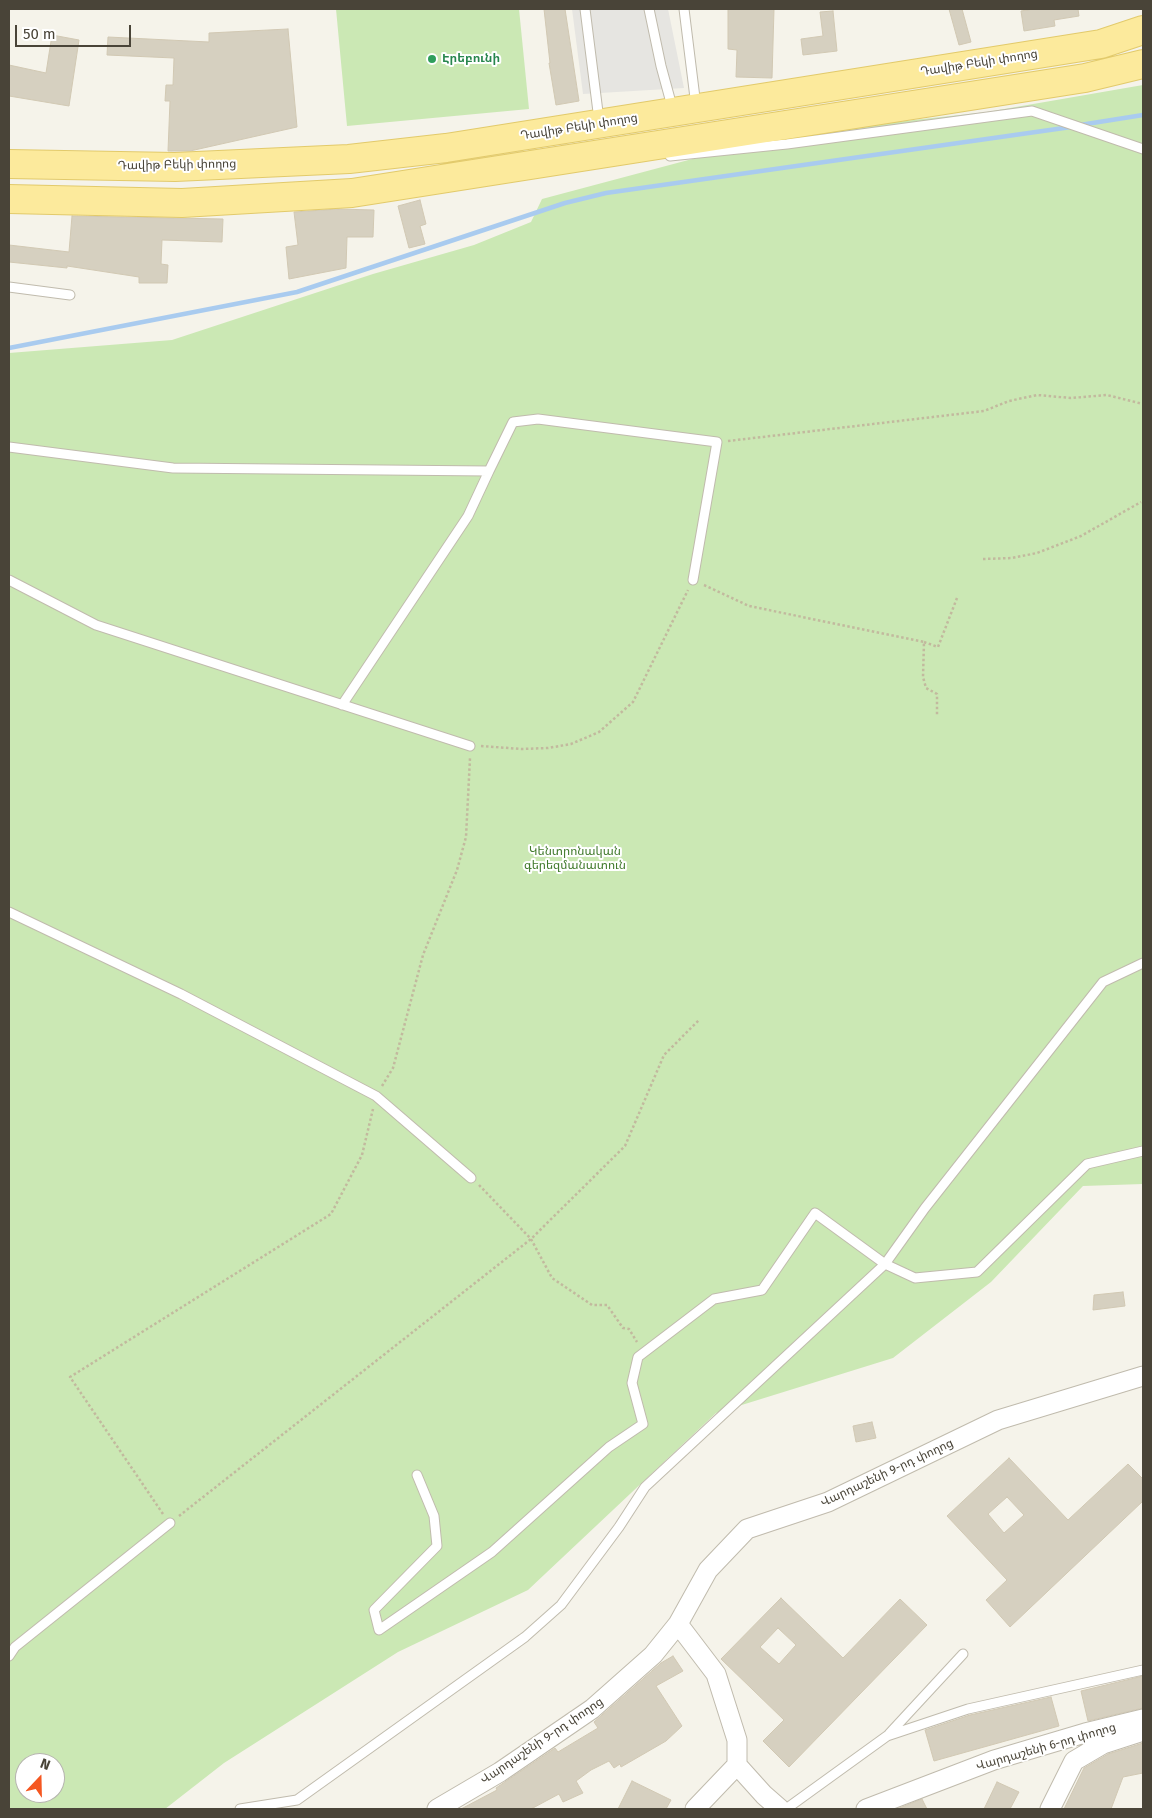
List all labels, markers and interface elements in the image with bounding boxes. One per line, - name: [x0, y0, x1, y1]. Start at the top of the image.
- scale bar: [18, 15, 134, 47]
- text: 50 m: [23, 25, 56, 43]
- street label: Դավիթ Բեկի փողոց: [919, 47, 1039, 79]
- place label: Էրեբունի: [442, 52, 500, 66]
- marker: Էրեբունի: [426, 53, 438, 65]
- street label: Դավիթ Բեկի փողոց: [519, 111, 639, 143]
- street label: Դավիթ Բեկի փողոց: [118, 157, 236, 173]
- park label: Կենտրոնական գերեզմանատուն: [524, 845, 626, 873]
- street label: Վարդաշենի 9-րդ փողոց: [818, 1436, 956, 1510]
- street label: Վարդաշենի 9-րդ փողոց: [478, 1695, 606, 1787]
- street label: Վարդաշենի 6-րդ փողոց: [974, 1720, 1118, 1774]
- north arrow: [15, 1753, 65, 1803]
- text: N: [38, 1755, 53, 1774]

